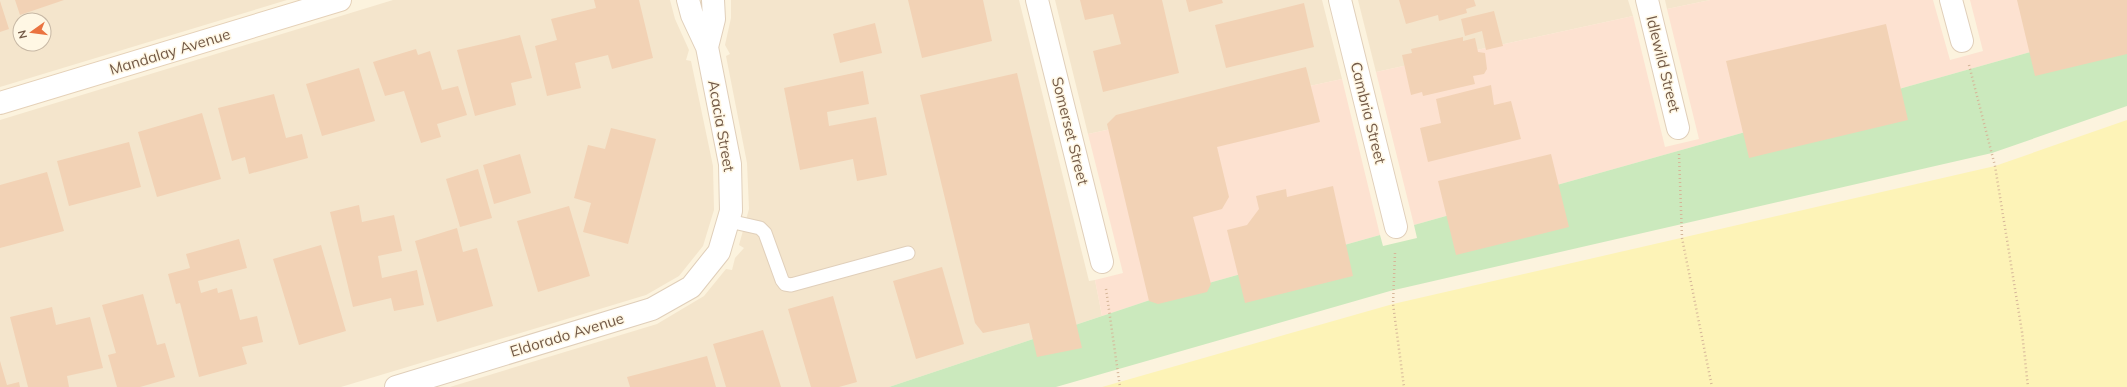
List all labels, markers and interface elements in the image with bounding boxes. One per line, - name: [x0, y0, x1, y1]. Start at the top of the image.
- north arrow: [12, 12, 52, 52]
- street label: Idlewild Street: [1642, 14, 1685, 114]
- street label: Mandalay Avenue: [107, 24, 233, 79]
- text: N: [14, 29, 30, 40]
- street label: Cambria Street: [1347, 60, 1390, 166]
- street label: Somerset Street: [1048, 75, 1093, 187]
- street label: Acacia Street: [704, 79, 739, 173]
- street label: Eldorado Avenue: [508, 308, 626, 361]

